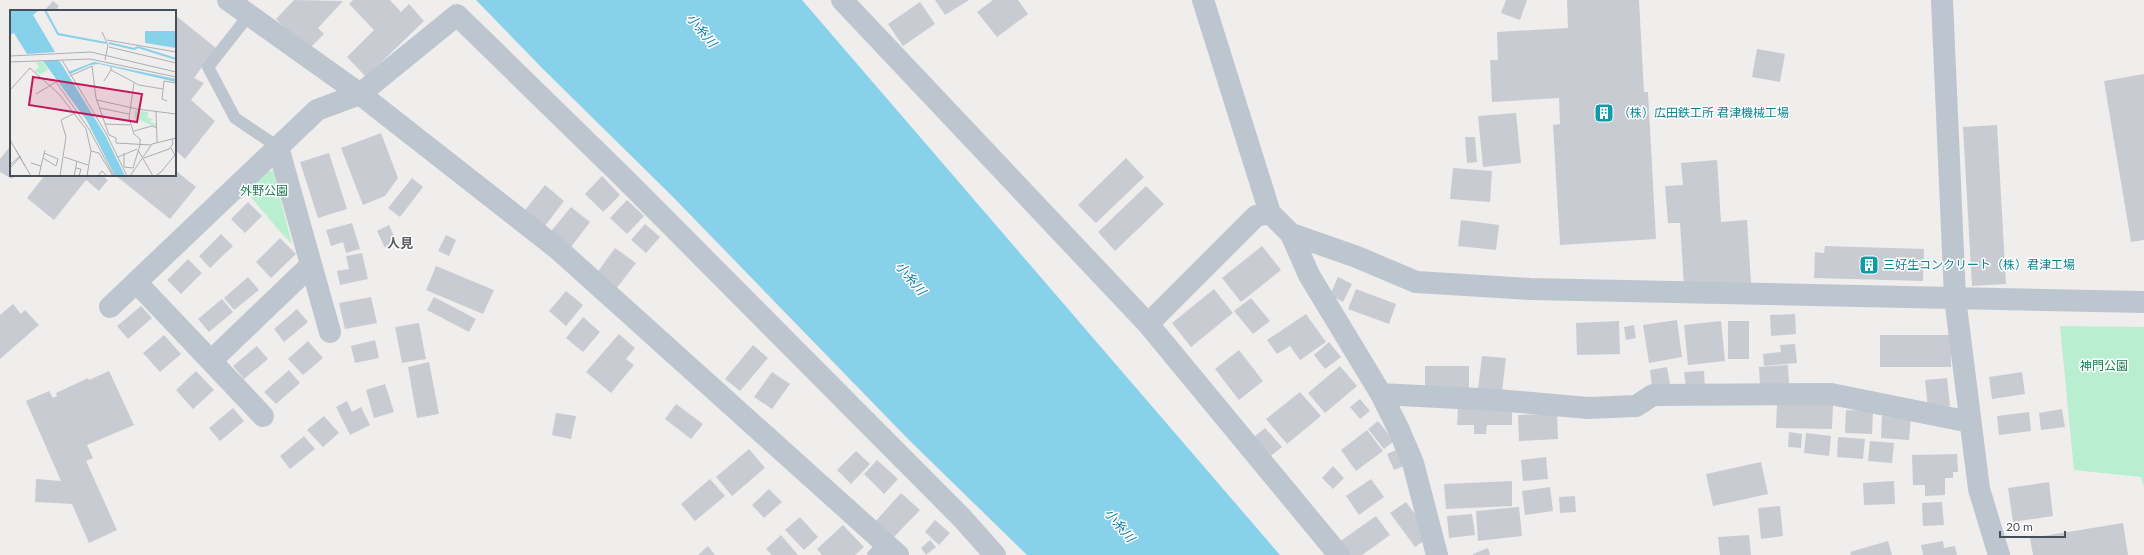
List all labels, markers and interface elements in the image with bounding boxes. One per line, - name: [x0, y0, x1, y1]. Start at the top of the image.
- inset map: [10, 10, 176, 176]
- water label: 小糸川: [683, 10, 722, 52]
- building icon: （株）広田鉄工所 君津機械工場: [1593, 102, 1615, 124]
- place label: （株）広田鉄工所 君津機械工場: [1618, 105, 1789, 120]
- park label: 外野公園: [240, 183, 288, 198]
- district label: 人見: [387, 235, 413, 251]
- building icon: 三好生コンクリート（株）君津工場: [1858, 254, 1880, 276]
- place label: 三好生コンクリート（株）君津工場: [1883, 257, 2075, 272]
- water label: 小糸川: [892, 258, 931, 300]
- park label: 神門公園: [2080, 358, 2128, 373]
- water label: 小糸川: [1101, 505, 1140, 547]
- scale bar: [2000, 513, 2065, 539]
- text: 20 m: [2006, 519, 2033, 534]

